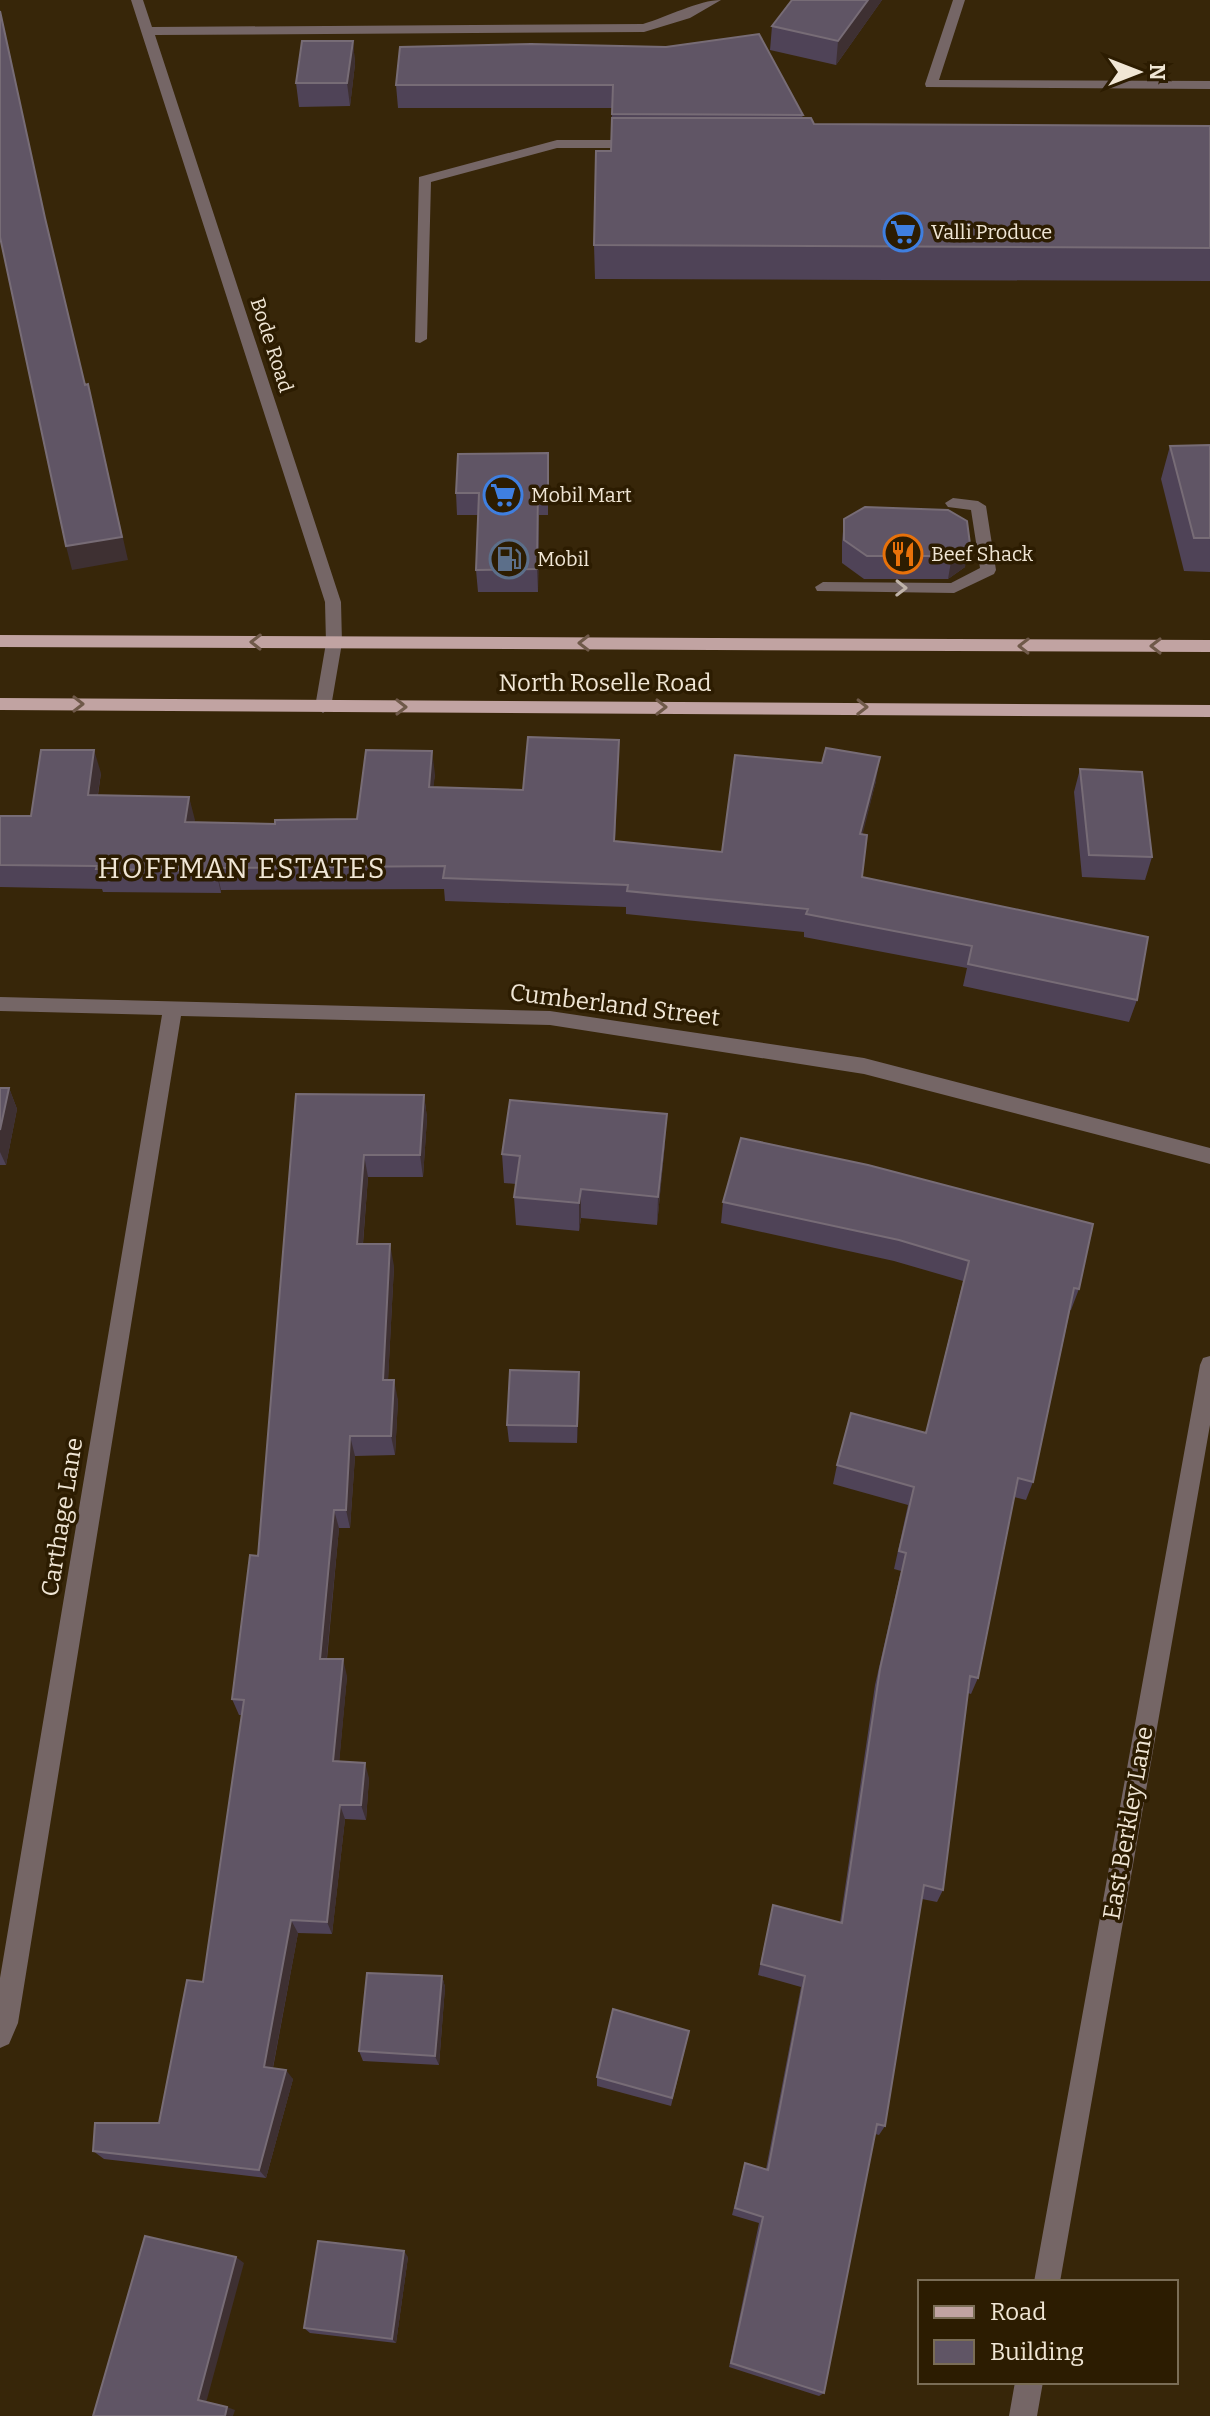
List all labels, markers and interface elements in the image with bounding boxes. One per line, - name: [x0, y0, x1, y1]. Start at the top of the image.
- north arrow: [1098, 32, 1178, 112]
- text: N: [1144, 64, 1171, 81]
- supermarket icon: Valli Produce: [882, 211, 924, 253]
- place label: Valli Produce: [931, 220, 1052, 244]
- street label: Bode Road: [245, 295, 299, 395]
- supermarket icon: Mobil Mart: [482, 474, 524, 516]
- place label: Mobil Mart: [531, 483, 632, 507]
- restaurant icon: Beef Shack: [882, 533, 924, 575]
- fuel station icon: Mobil: [488, 538, 530, 580]
- place label: Beef Shack: [931, 542, 1034, 566]
- place label: Mobil: [537, 547, 590, 571]
- one-way arrow: [895, 579, 908, 597]
- one-way arrow: [249, 634, 262, 651]
- one-way arrow: [577, 634, 590, 652]
- one-way arrow: [1017, 637, 1030, 654]
- one-way arrow: [1149, 637, 1162, 655]
- street label: North Roselle Road: [498, 669, 712, 697]
- one-way arrow: [72, 695, 85, 713]
- one-way arrow: [395, 698, 408, 716]
- one-way arrow: [655, 698, 668, 716]
- one-way arrow: [856, 698, 868, 716]
- district label: HOFFMAN ESTATES: [97, 852, 387, 885]
- street label: Cumberland Street: [508, 978, 722, 1032]
- street label: Carthage Lane: [36, 1435, 88, 1599]
- street label: East Berkley Lane: [1097, 1724, 1159, 1922]
- legend: [918, 2280, 1178, 2384]
- text: Road: [990, 2298, 1046, 2326]
- text: Building: [990, 2338, 1084, 2366]

